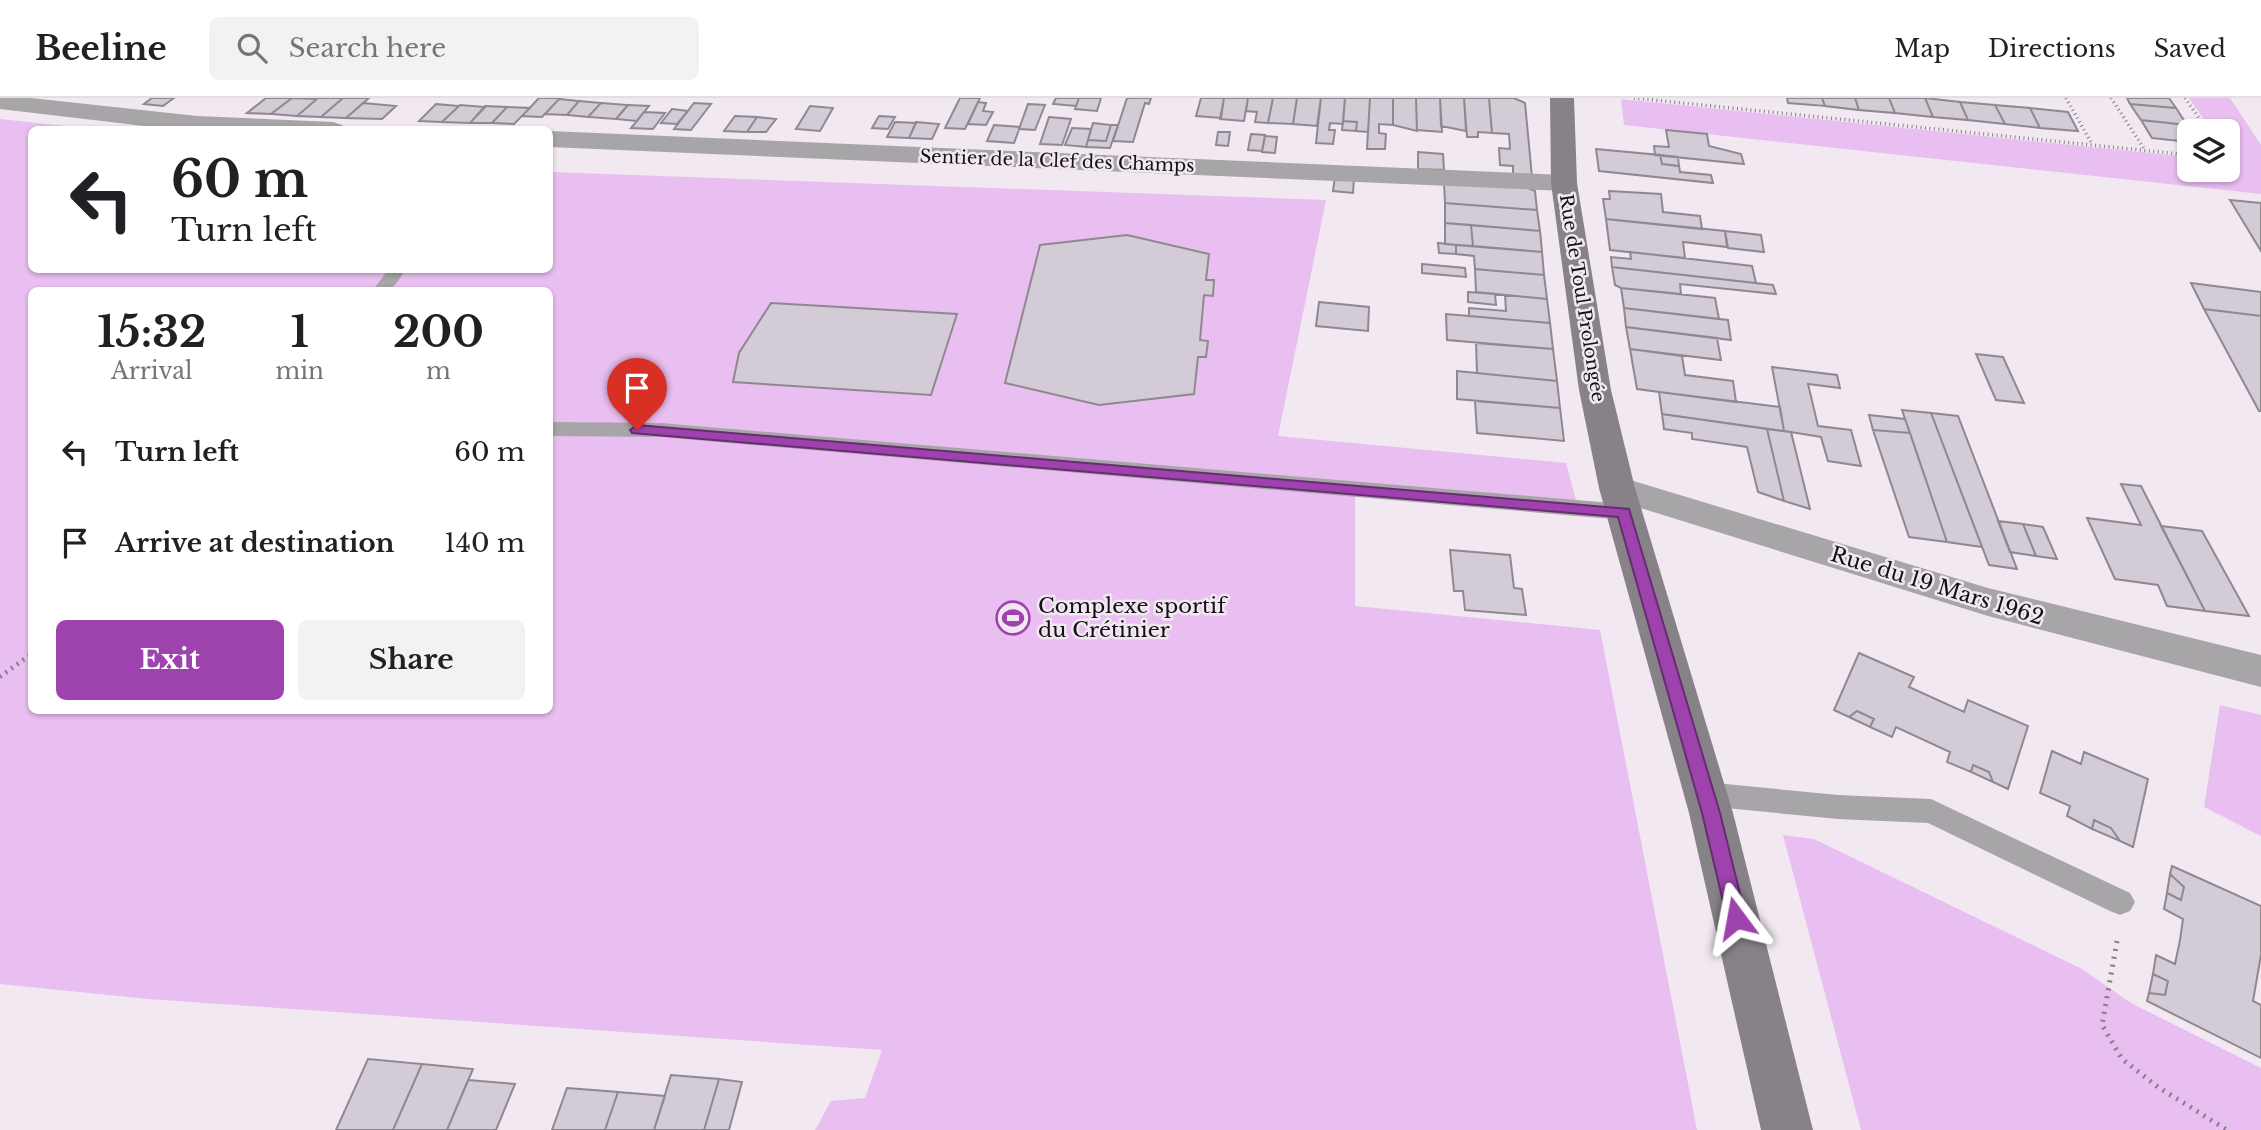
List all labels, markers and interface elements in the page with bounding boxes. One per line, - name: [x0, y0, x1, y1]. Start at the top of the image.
- search box: [209, 17, 699, 80]
- text: Beeline: [35, 28, 167, 69]
- icon: search: [233, 29, 271, 67]
- text: Search here: [289, 32, 446, 64]
- text: Map: [1894, 34, 1950, 63]
- text: Directions: [1988, 34, 2116, 63]
- text: Saved: [2154, 34, 2226, 63]
- map controls: [2177, 119, 2240, 182]
- button: layers: [2177, 119, 2240, 182]
- street label: Sentier de la Clef des Champs: [919, 145, 1195, 177]
- text: 60 m: [171, 149, 308, 210]
- icon: left: [56, 154, 147, 245]
- street label: Rue de Toul Prolongée: [1555, 193, 1609, 403]
- text: Turn left: [171, 210, 317, 250]
- text: 15:32: [97, 306, 206, 358]
- text: 1: [291, 306, 309, 358]
- text: 200: [393, 306, 484, 358]
- text: Arrival: [111, 357, 193, 385]
- text: min: [276, 357, 324, 385]
- text: m: [426, 357, 451, 385]
- pin: [607, 358, 667, 430]
- icon: arrive: [618, 369, 656, 407]
- icon: left: [56, 433, 94, 471]
- text: Turn left: [115, 436, 239, 468]
- text: 60 m: [454, 436, 525, 468]
- icon: arrive: [56, 524, 94, 562]
- text: Arrive at destination: [115, 527, 395, 559]
- text: 140 m: [444, 527, 525, 559]
- street label: Rue du 19 Mars 1962: [1827, 541, 2047, 631]
- place label: Complexe sportif du Crétinier: [1038, 593, 1228, 643]
- sports icon: Complexe sportif du Crétinier: [994, 599, 1032, 637]
- button: Exit: [56, 620, 284, 700]
- button: Share: [298, 620, 525, 700]
- position arrow: [1699, 881, 1773, 955]

